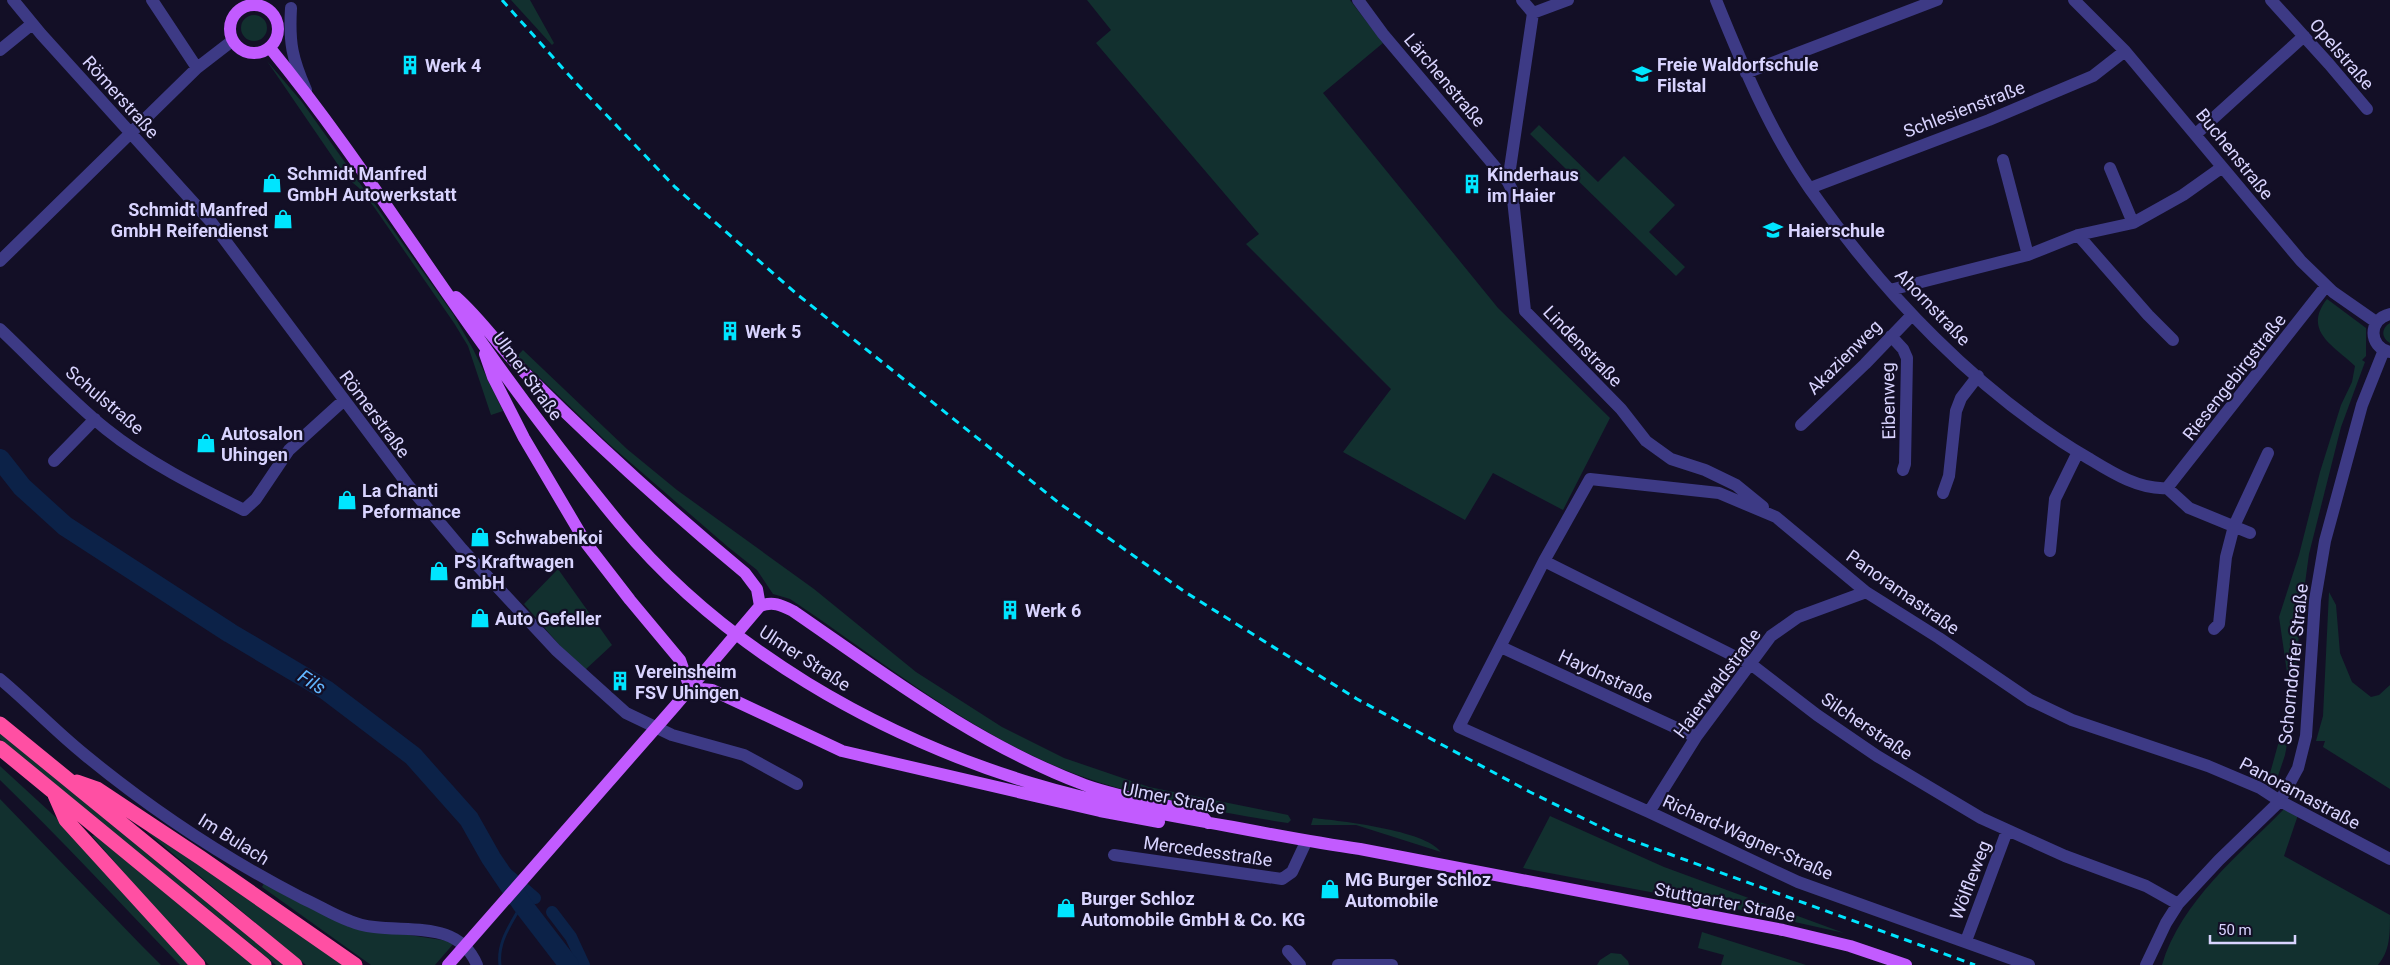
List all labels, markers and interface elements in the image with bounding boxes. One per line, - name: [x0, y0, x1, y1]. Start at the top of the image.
- street label: Opelstraße: [2305, 14, 2379, 94]
- street label: Lärchenstraße: [1400, 29, 1490, 131]
- street label: Römerstraße: [78, 51, 164, 143]
- building icon: Werk 4: [399, 54, 421, 76]
- place label: Freie Waldorfschule Filstal: [1657, 54, 1819, 96]
- place label: Werk 4: [425, 55, 481, 76]
- school or university icon: Freie Waldorfschule Filstal: [1631, 63, 1653, 85]
- street label: Schlesienstraße: [1900, 76, 2028, 142]
- street label: Buchenstraße: [2192, 104, 2278, 204]
- place label: Schmidt Manfred GmbH Autowerkstatt: [287, 163, 457, 205]
- place label: Kinderhaus im Haier: [1487, 164, 1579, 206]
- shop icon: Schmidt Manfred GmbH Autowerkstatt: [261, 172, 283, 194]
- building icon: Kinderhaus im Haier: [1461, 173, 1483, 195]
- place label: Schmidt Manfred GmbH Reifendienst: [111, 199, 268, 241]
- shop icon: Schmidt Manfred GmbH Reifendienst: [272, 208, 294, 230]
- school or university icon: Haierschule: [1762, 219, 1784, 241]
- place label: Haierschule: [1788, 220, 1885, 241]
- street label: Ahornstraße: [1891, 264, 1975, 350]
- street label: Lindenstraße: [1539, 301, 1627, 391]
- street label: Riesengebirgstraße: [2178, 309, 2290, 445]
- street label: Akazienweg: [1802, 315, 1886, 399]
- building icon: Werk 5: [719, 320, 741, 342]
- place label: Werk 5: [745, 321, 801, 342]
- street label: Ulmer Straße: [489, 328, 567, 424]
- street label: Schulstraße: [62, 361, 148, 439]
- street label: Eibenweg: [1877, 362, 1899, 440]
- street label: Römerstraße: [335, 366, 415, 462]
- place label: Autosalon Uhingen: [221, 423, 303, 465]
- shop icon: Autosalon Uhingen: [195, 432, 217, 454]
- place label: La Chanti Peformance: [362, 480, 461, 522]
- shop icon: La Chanti Peformance: [336, 489, 358, 511]
- shop icon: Schwabenkoi: [469, 526, 491, 548]
- place label: Schwabenkoi: [495, 527, 603, 548]
- street label: Panoramastraße: [1842, 545, 1964, 639]
- place label: PS Kraftwagen GmbH: [454, 551, 574, 593]
- shop icon: PS Kraftwagen GmbH: [428, 560, 450, 582]
- street label: Schorndorfer Straße: [2274, 583, 2312, 745]
- building icon: Werk 6: [999, 599, 1021, 621]
- place label: Werk 6: [1025, 600, 1081, 621]
- shop icon: Auto Gefeller: [469, 607, 491, 629]
- place label: Auto Gefeller: [495, 608, 602, 629]
- street label: Ulmer Straße: [756, 621, 854, 695]
- street label: Haierwaldstraße: [1669, 624, 1765, 742]
- street label: Haydnstraße: [1555, 645, 1657, 707]
- place label: Vereinsheim FSV Uhingen: [635, 661, 739, 703]
- water label: Fils: [294, 665, 330, 699]
- building icon: Vereinsheim FSV Uhingen: [609, 670, 631, 692]
- street label: Silcherstraße: [1817, 688, 1917, 764]
- street label: Panoramastraße: [2236, 752, 2364, 834]
- street label: Ulmer Straße: [1121, 778, 1227, 818]
- street label: Richard-Wagner-Straße: [1660, 790, 1836, 884]
- street label: Im Bulach: [195, 809, 273, 869]
- street label: Mercedesstraße: [1142, 832, 1274, 870]
- street label: Wölfleweg: [1945, 837, 1995, 923]
- place label: MG Burger Schloz Automobile: [1345, 869, 1491, 911]
- shop icon: MG Burger Schloz Automobile: [1319, 878, 1341, 900]
- street label: Stuttgarter Straße: [1653, 878, 1797, 926]
- place label: Burger Schloz Automobile GmbH & Co. KG: [1081, 888, 1305, 930]
- shop icon: Burger Schloz Automobile GmbH & Co. KG: [1055, 897, 1077, 919]
- scale bar: [2210, 912, 2295, 944]
- text: 50 m: [2218, 921, 2252, 939]

